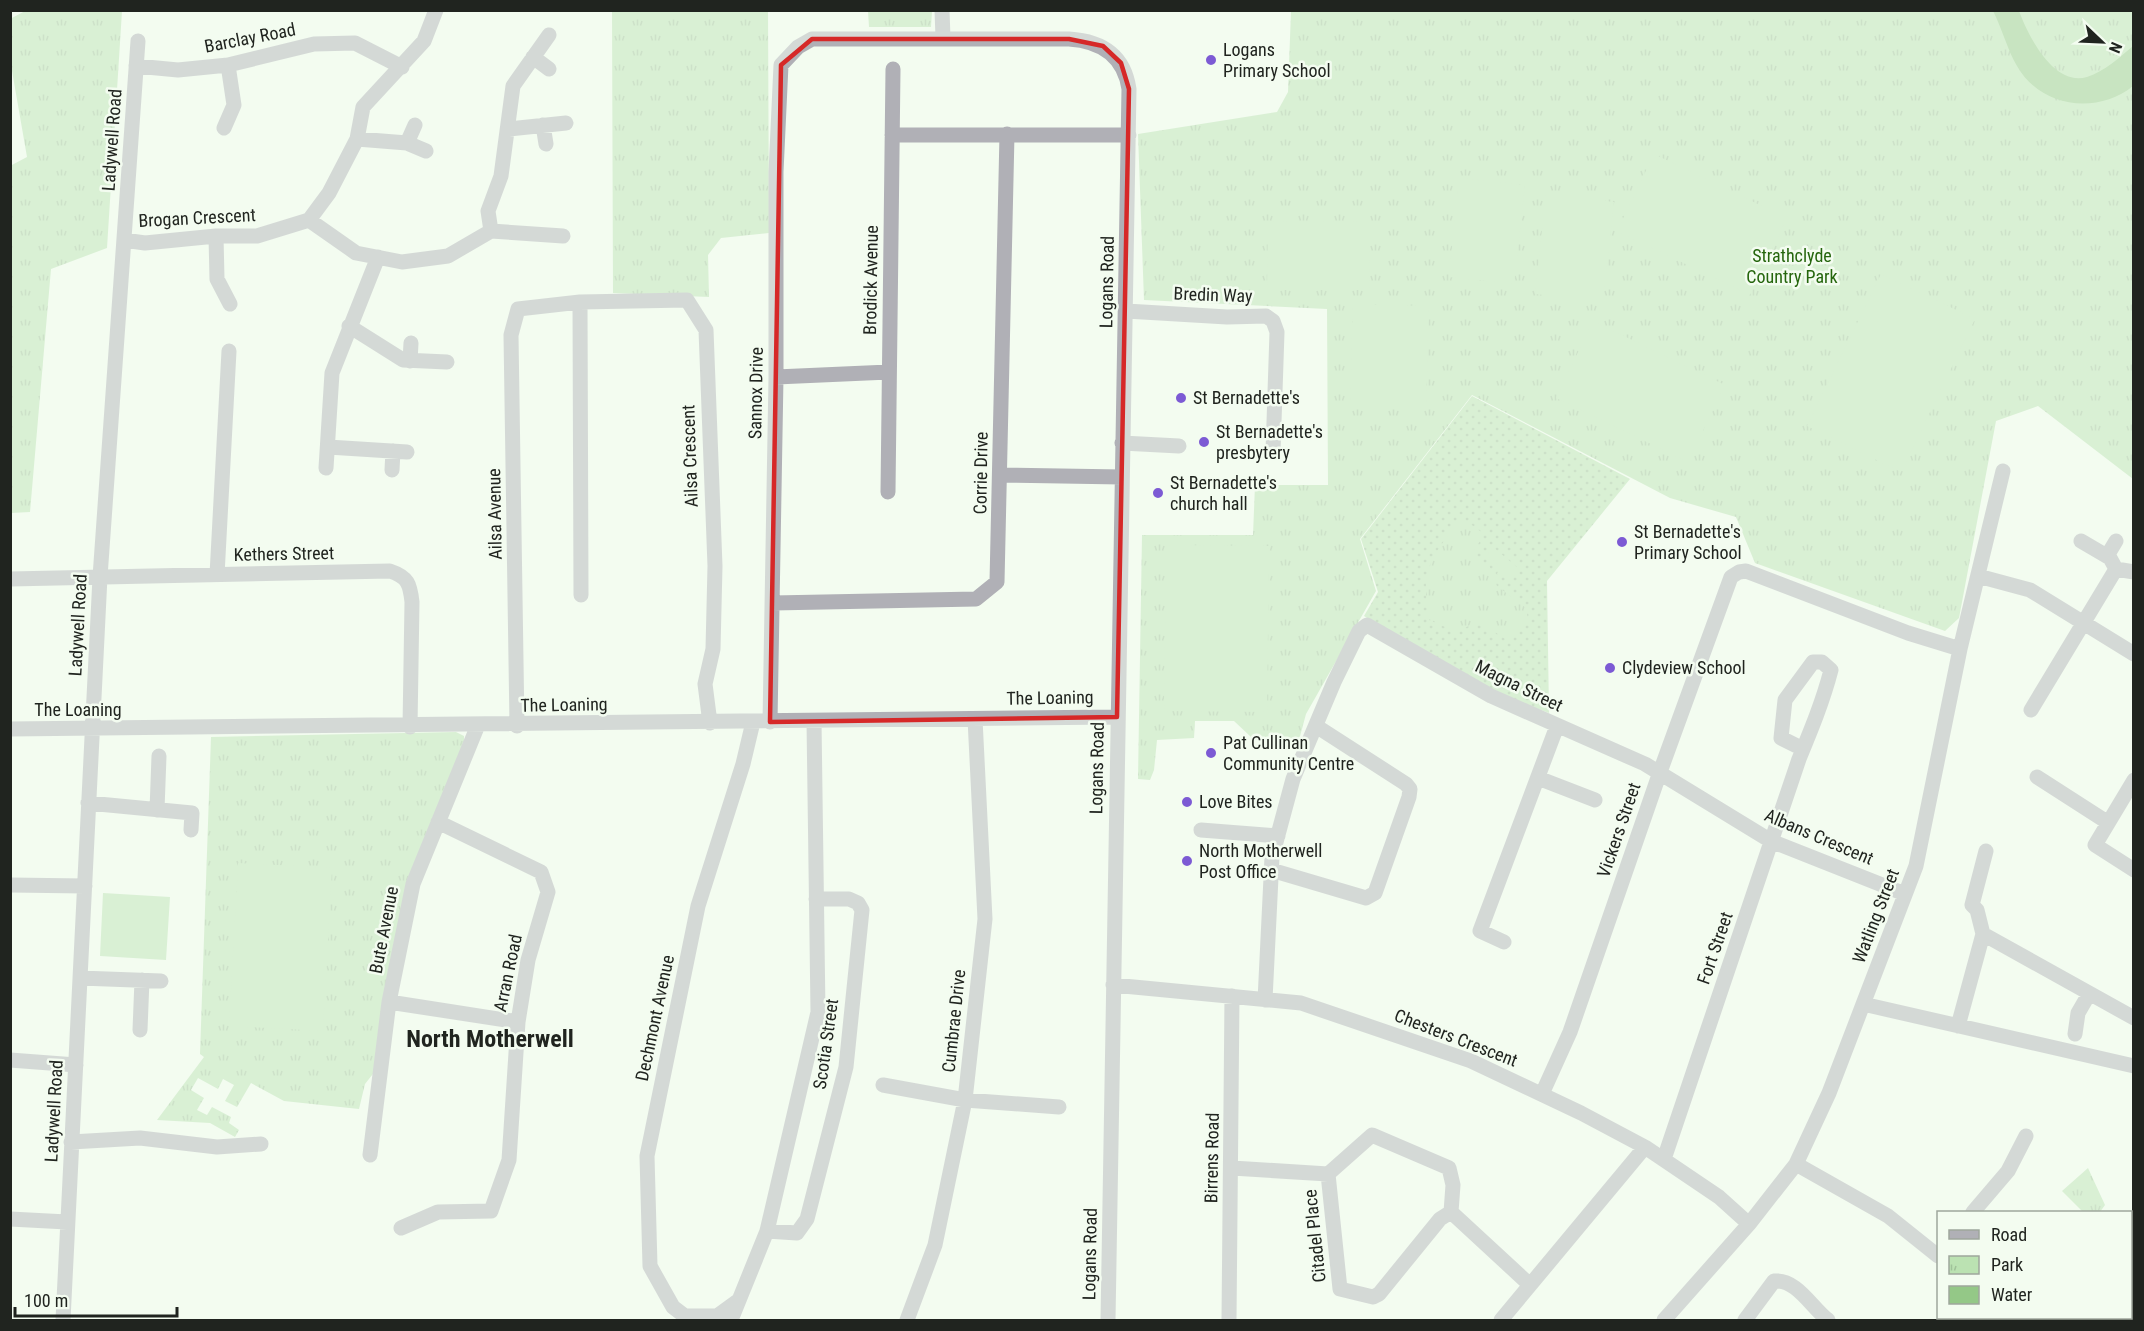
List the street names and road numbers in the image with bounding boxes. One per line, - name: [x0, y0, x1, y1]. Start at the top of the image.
- street label: Barclay Road: [203, 18, 297, 57]
- street label: Ladywell Road: [97, 88, 126, 192]
- street label: Brogan Crescent: [138, 204, 256, 231]
- street label: Brodick Avenue: [859, 225, 882, 335]
- street label: Logans Road: [1095, 236, 1118, 328]
- street label: Bredin Way: [1173, 283, 1253, 306]
- street label: Sannox Drive: [744, 347, 767, 439]
- street label: Ailsa Crescent: [677, 404, 702, 508]
- street label: Corrie Drive: [969, 431, 992, 515]
- street label: Ailsa Avenue: [483, 468, 506, 560]
- street label: Kethers Street: [234, 542, 334, 565]
- street label: Ladywell Road: [64, 573, 91, 677]
- street label: Magna Street: [1472, 655, 1566, 716]
- street label: The Loaning: [1006, 686, 1094, 709]
- street label: The Loaning: [520, 693, 608, 716]
- street label: The Loaning: [34, 699, 122, 720]
- street label: Logans Road: [1085, 722, 1108, 814]
- street label: Vickers Street: [1592, 780, 1645, 880]
- street label: Albans Crescent: [1762, 804, 1877, 869]
- street label: Watling Street: [1848, 866, 1903, 966]
- street label: Bute Avenue: [365, 885, 402, 975]
- street label: Fort Street: [1692, 909, 1737, 987]
- street label: Arran Road: [489, 932, 526, 1014]
- street label: Dechmont Avenue: [631, 953, 678, 1083]
- street label: Cumbrae Drive: [938, 968, 969, 1074]
- street label: Scotia Street: [809, 997, 842, 1090]
- street label: Chesters Crescent: [1392, 1004, 1521, 1071]
- street label: Ladywell Road: [40, 1059, 67, 1163]
- street label: Birrens Road: [1200, 1113, 1223, 1203]
- street label: Citadel Place: [1299, 1189, 1330, 1284]
- street label: Logans Road: [1078, 1208, 1101, 1300]

